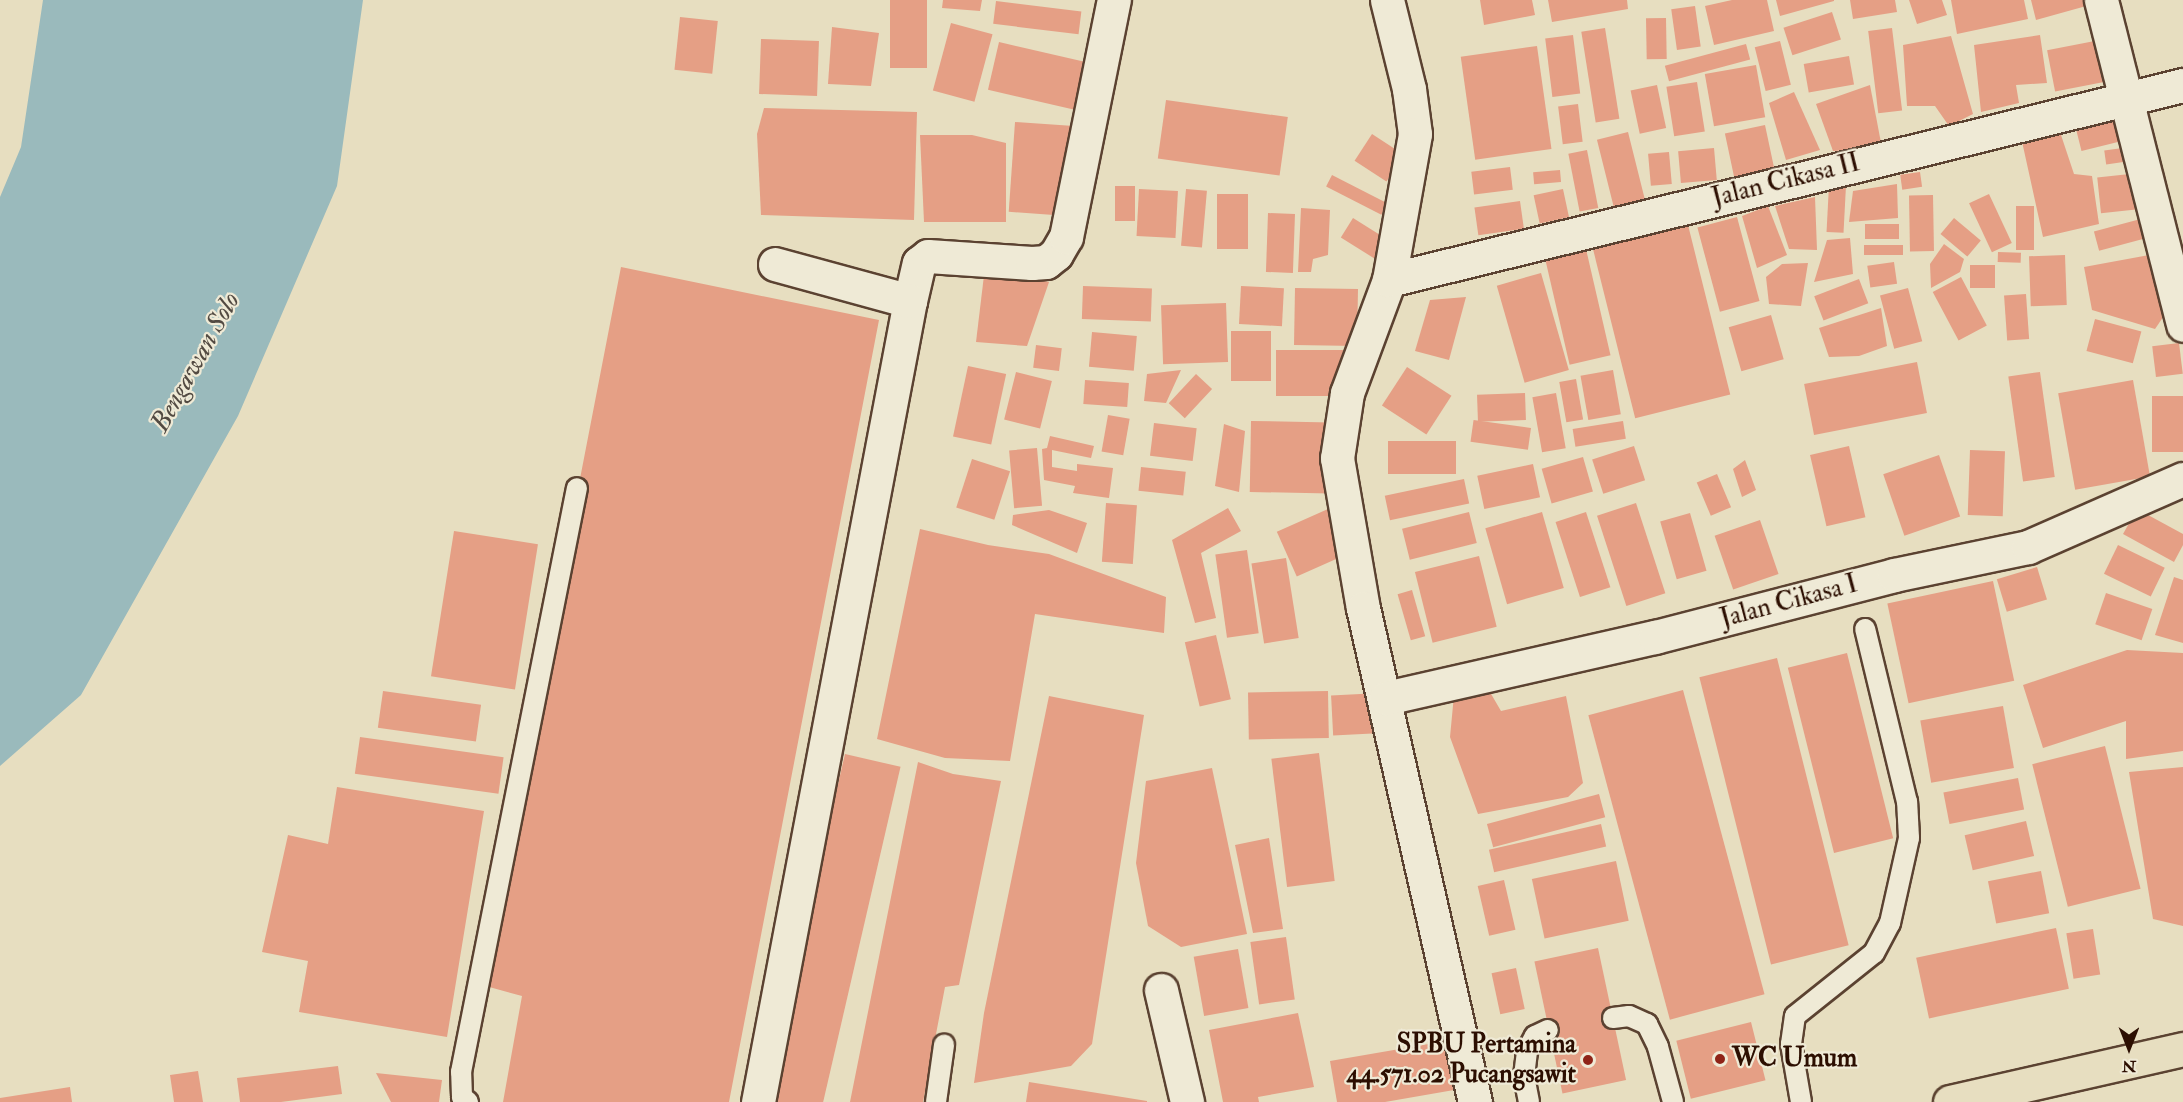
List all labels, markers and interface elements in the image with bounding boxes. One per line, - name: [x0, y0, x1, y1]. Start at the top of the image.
- street label: Jalan Cikasa II: [1709, 148, 1863, 214]
- water label: Bengawan Solo: [143, 287, 247, 437]
- street label: Jalan Cikasa I: [1717, 569, 1861, 635]
- north arrow: [2099, 1018, 2159, 1078]
- place label: SPBU Pertamina 44.571.02 Pucangsawit: [1347, 1029, 1576, 1090]
- place label: WC Umum: [1732, 1043, 1857, 1075]
- marker: WC Umum: [1713, 1052, 1727, 1066]
- marker: SPBU Pertamina 44.571.02 Pucangsawit: [1581, 1053, 1595, 1067]
- text: N: [2122, 1056, 2136, 1076]

